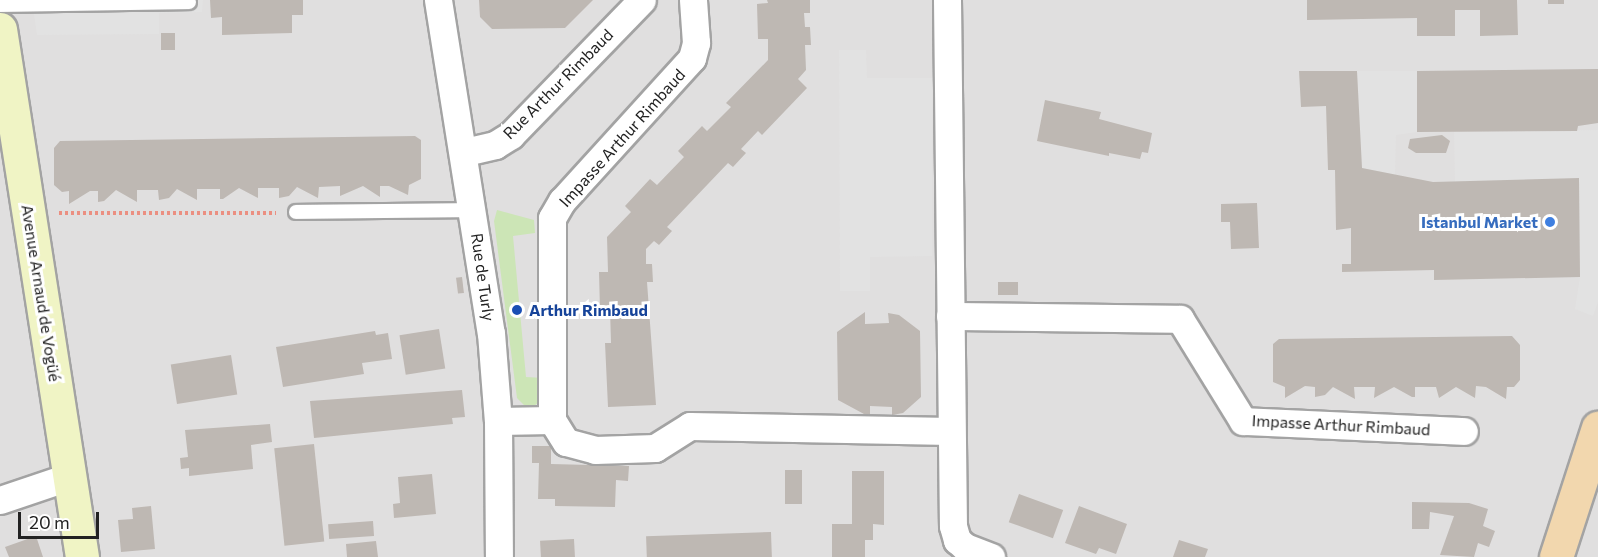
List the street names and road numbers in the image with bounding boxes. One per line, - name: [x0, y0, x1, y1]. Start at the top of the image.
- street label: Rue Arthur Rimbaud: [499, 25, 617, 143]
- street label: Impasse Arthur Rimbaud: [555, 65, 689, 211]
- street label: Avenue Arnaud de Vogüé: [18, 203, 64, 383]
- street label: Rue de Turly: [467, 232, 499, 322]
- street label: Impasse Arthur Rimbaud: [1251, 411, 1431, 439]

